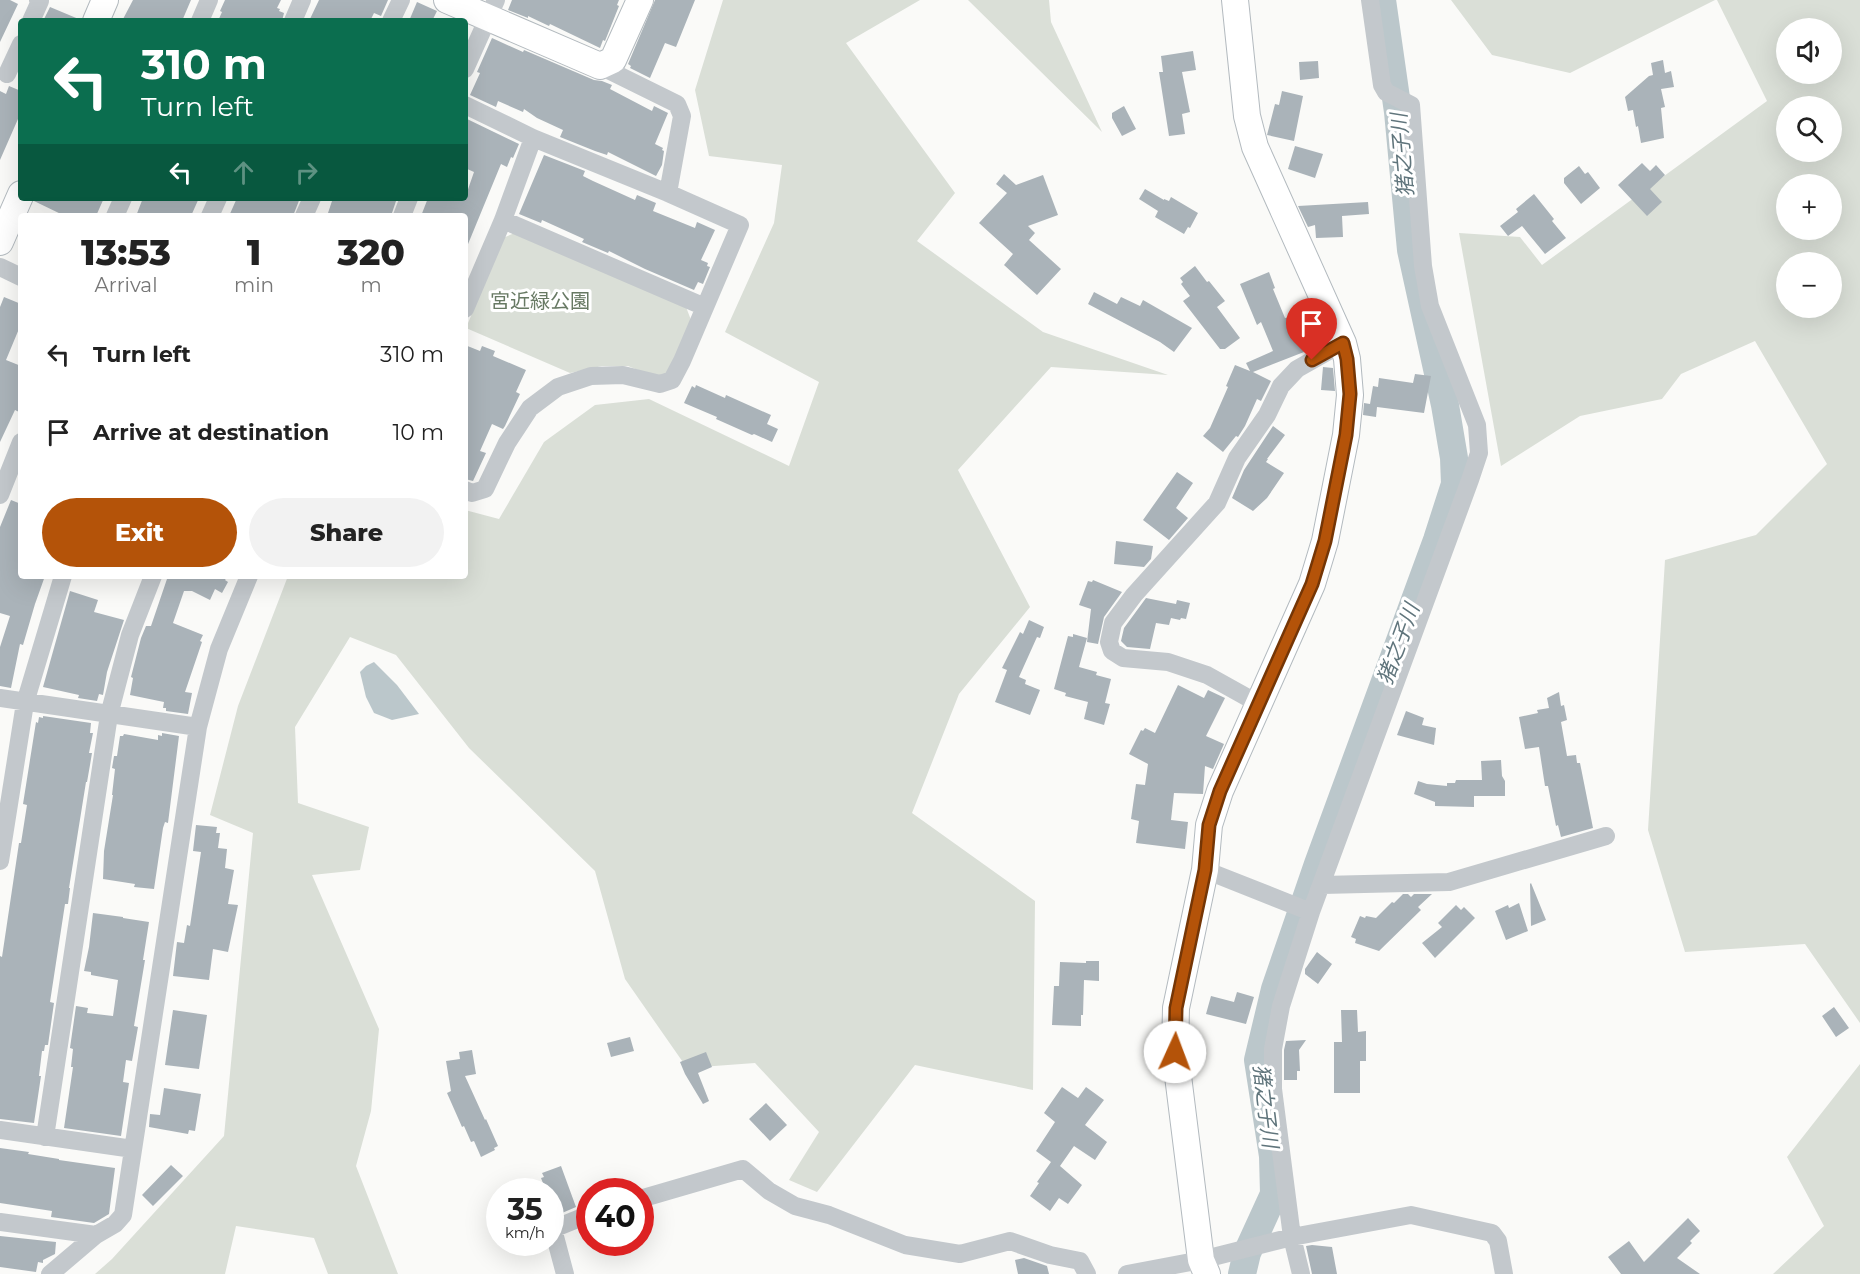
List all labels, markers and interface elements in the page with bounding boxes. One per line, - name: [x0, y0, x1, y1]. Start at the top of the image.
- map controls: [1776, 18, 1842, 318]
- button: sound: [1776, 18, 1842, 84]
- text: 310 m: [141, 38, 267, 90]
- icon: left: [42, 42, 120, 120]
- text: Turn left: [141, 90, 254, 123]
- button: search: [1776, 96, 1842, 162]
- water label: 猪之子川: [1386, 110, 1418, 198]
- icon: left: [164, 156, 197, 189]
- icon: ahead: [227, 156, 260, 189]
- icon: right: [290, 156, 323, 189]
- button: +: [1776, 174, 1842, 240]
- text: 13:53: [81, 230, 171, 274]
- text: 1: [247, 230, 261, 274]
- text: 320: [337, 230, 405, 274]
- button: −: [1776, 252, 1842, 318]
- text: Arrival: [94, 273, 158, 297]
- text: min: [234, 273, 274, 297]
- text: m: [360, 273, 382, 297]
- park label: 宮近緑公園: [490, 289, 590, 313]
- pin: [1286, 298, 1337, 360]
- icon: arrive: [1295, 307, 1328, 340]
- icon: left: [42, 338, 75, 371]
- text: Turn left: [93, 341, 191, 368]
- text: 310 m: [380, 341, 444, 368]
- icon: arrive: [42, 416, 75, 449]
- text: Arrive at destination: [93, 419, 329, 446]
- text: 10 m: [392, 419, 444, 446]
- button: Exit: [42, 498, 237, 567]
- button: Share: [249, 498, 444, 567]
- water label: 猪之子川: [1372, 598, 1425, 688]
- position arrow: [1143, 1020, 1207, 1084]
- water label: 猪之子川: [1248, 1063, 1284, 1151]
- speed limit sign: 40: [576, 1178, 654, 1256]
- text: 35: [507, 1191, 543, 1228]
- text: km/h: [505, 1223, 545, 1242]

